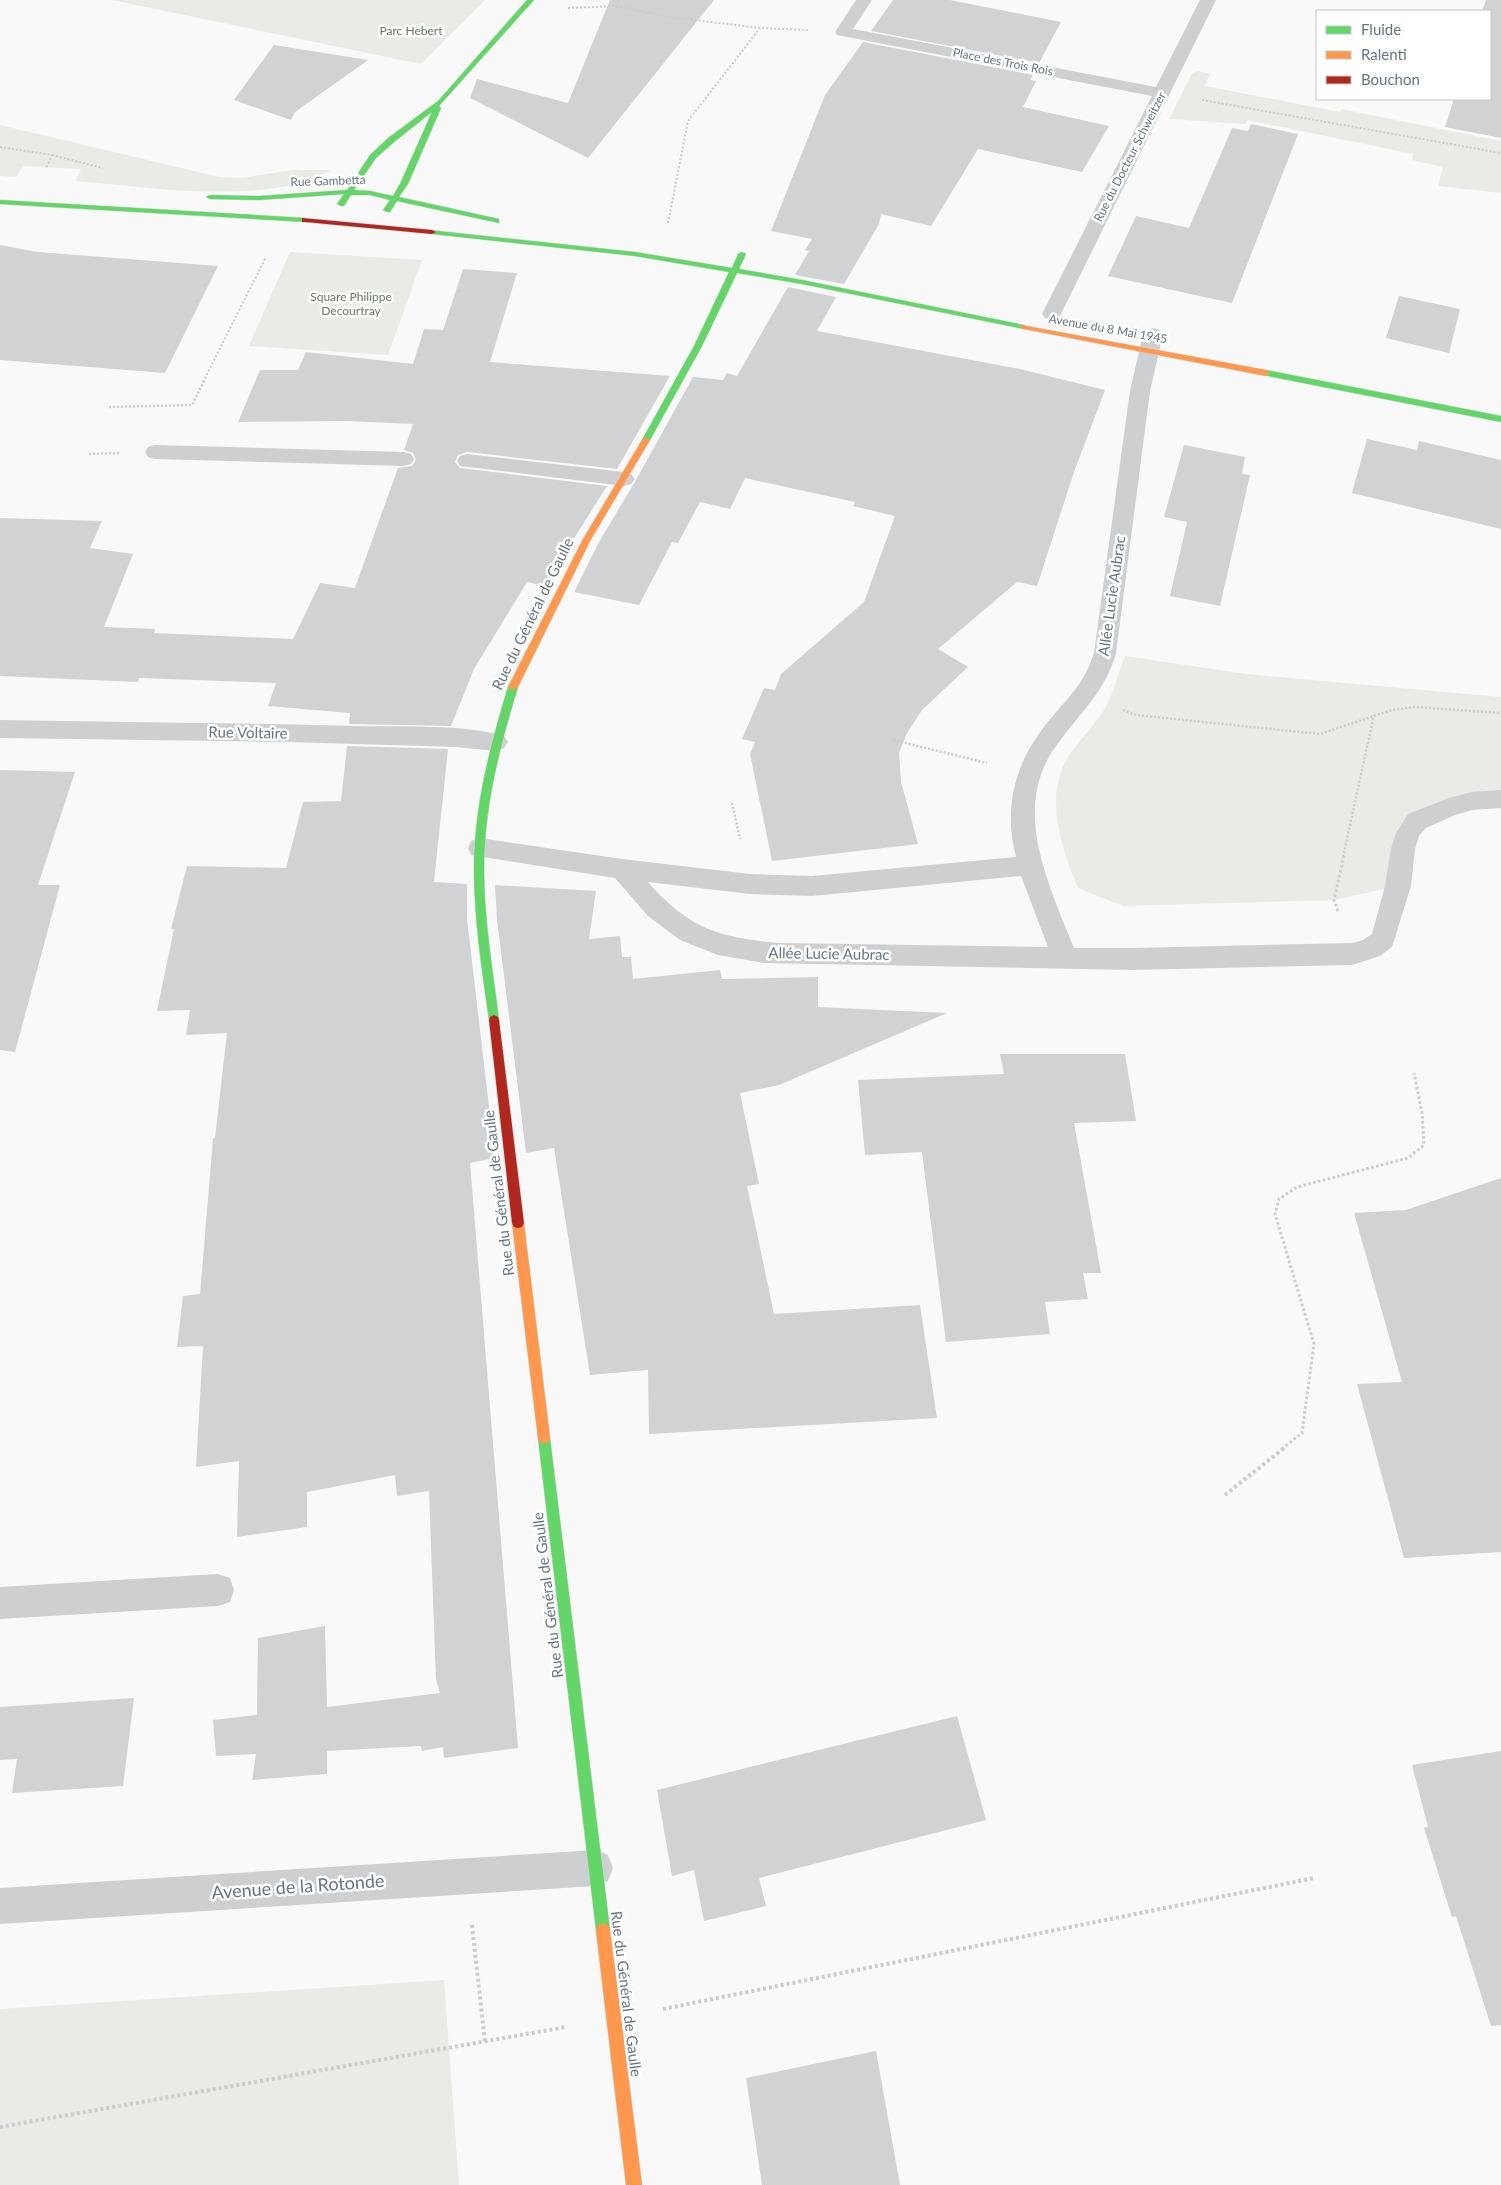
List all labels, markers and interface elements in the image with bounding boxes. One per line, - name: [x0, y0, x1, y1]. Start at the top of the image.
- legend: [1316, 10, 1491, 100]
- text: Fluide: [1361, 20, 1401, 38]
- park label: Parc Hebert: [380, 23, 443, 38]
- street label: Place des Trois Rois: [952, 44, 1054, 79]
- text: Ralenti: [1361, 45, 1407, 63]
- text: Bouchon: [1361, 70, 1420, 88]
- street label: Rue du Docteur Schweitzer: [1090, 89, 1169, 224]
- street label: Rue Gambetta: [290, 172, 366, 189]
- park label: Square Philippe Decourtray: [310, 289, 392, 318]
- street label: Avenue du 8 Mai 1945: [1048, 311, 1169, 346]
- street label: Rue du Général de Gaulle: [487, 535, 577, 693]
- street label: Allée Lucie Aubrac: [1094, 535, 1128, 657]
- street label: Rue Voltaire: [208, 722, 288, 742]
- street label: Allée Lucie Aubrac: [768, 943, 890, 963]
- street label: Rue du Général de Gaulle: [479, 1109, 517, 1277]
- street label: Rue du Général de Gaulle: [528, 1511, 566, 1679]
- street label: Avenue de la Rotonde: [211, 1869, 385, 1903]
- street label: Rue du Général de Gaulle: [608, 1910, 646, 2078]

